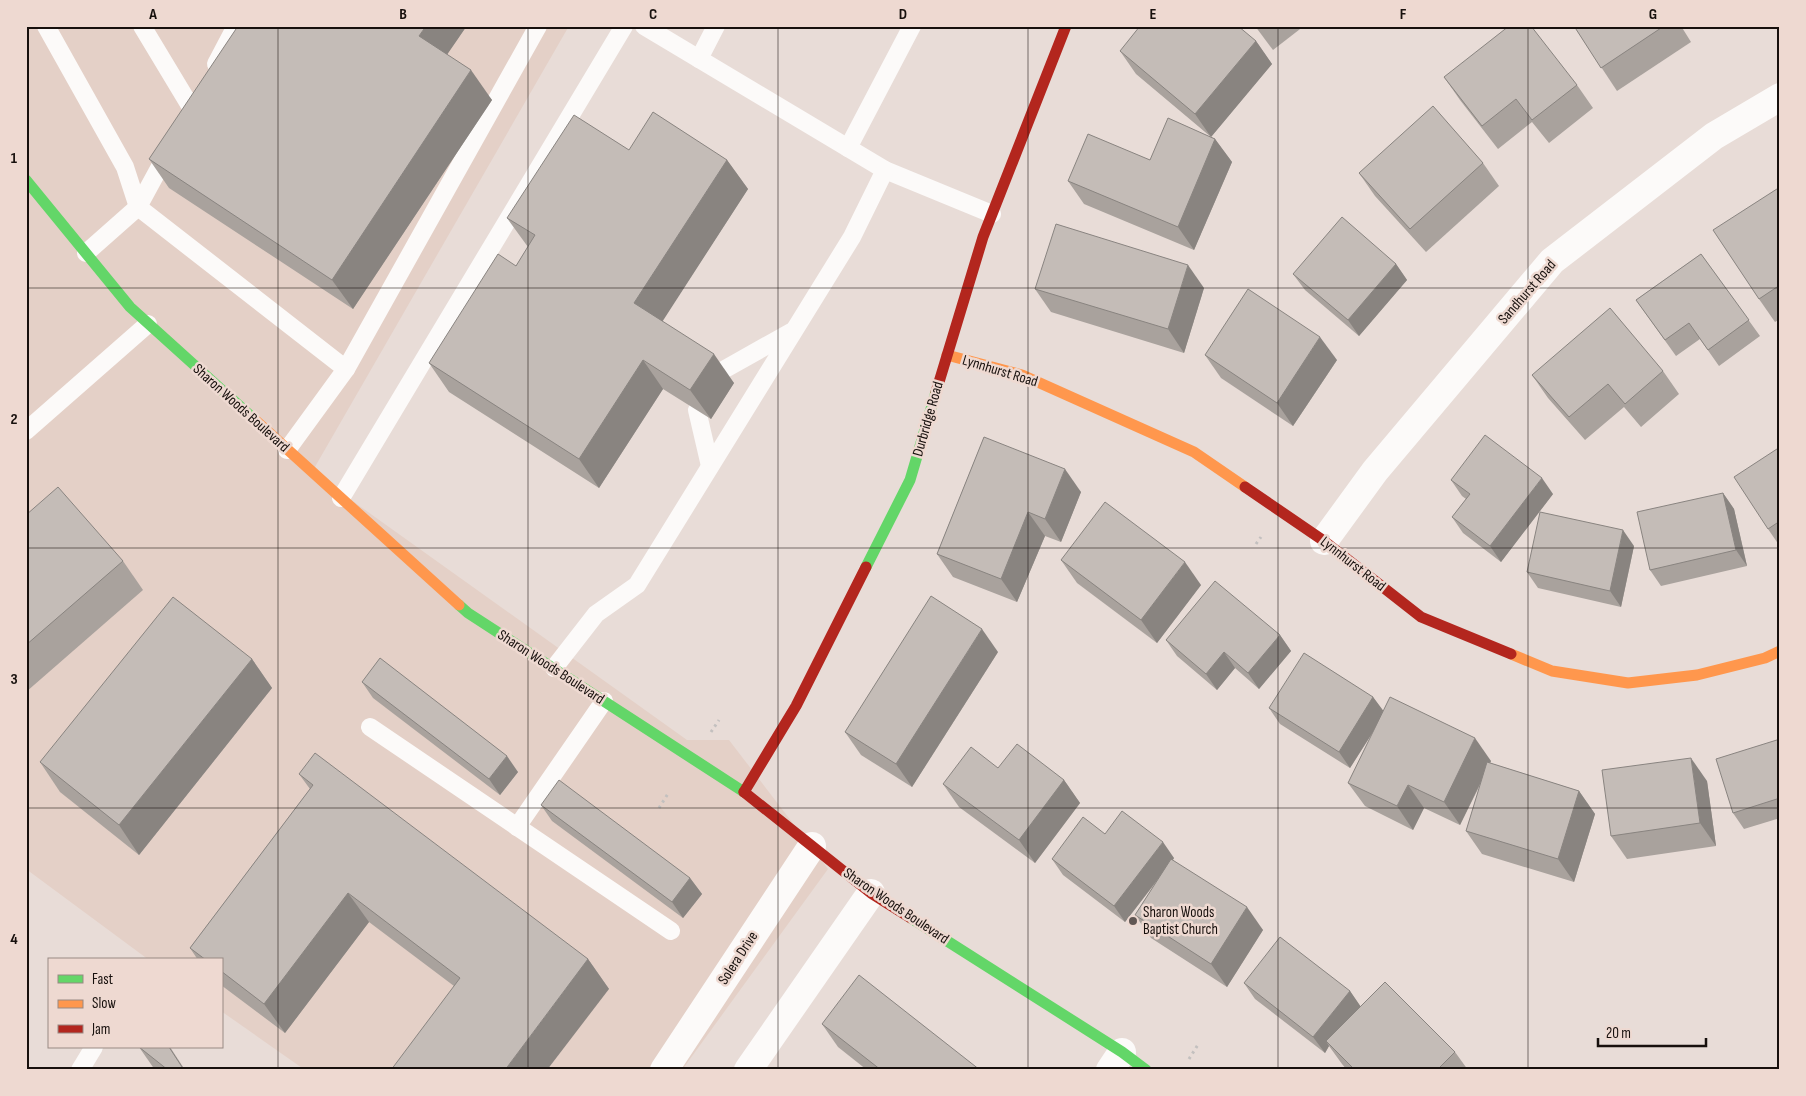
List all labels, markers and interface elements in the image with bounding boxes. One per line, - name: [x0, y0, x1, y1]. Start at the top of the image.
- text: A: [148, 5, 157, 24]
- text: B: [399, 5, 407, 24]
- text: C: [649, 5, 657, 24]
- text: D: [899, 5, 907, 24]
- text: E: [1150, 5, 1157, 24]
- text: F: [1400, 5, 1407, 24]
- text: G: [1649, 5, 1657, 24]
- text: 1: [11, 149, 18, 168]
- street label: Sandhurst Road: [1494, 256, 1560, 328]
- street label: Lynnhurst Road: [960, 351, 1040, 391]
- street label: Sharon Woods Boulevard: [189, 360, 293, 456]
- street label: Durbridge Road: [908, 379, 948, 459]
- text: 2: [10, 410, 18, 429]
- street label: Lynnhurst Road: [1316, 533, 1390, 595]
- street label: Sharon Woods Boulevard: [494, 625, 608, 709]
- text: 3: [10, 670, 18, 689]
- street label: Sharon Woods Boulevard: [840, 864, 952, 948]
- place label: Sharon Woods Baptist Church: [1143, 903, 1218, 939]
- marker: Sharon Woods Baptist Church: [1127, 915, 1139, 927]
- street label: Solera Drive: [714, 928, 762, 988]
- text: 4: [10, 930, 18, 949]
- legend: [48, 958, 222, 1048]
- text: Fast: [92, 970, 114, 989]
- text: Slow: [92, 994, 116, 1013]
- scale bar: [1598, 1016, 1706, 1048]
- text: Jam: [91, 1020, 110, 1039]
- text: 20 m: [1606, 1024, 1631, 1043]

